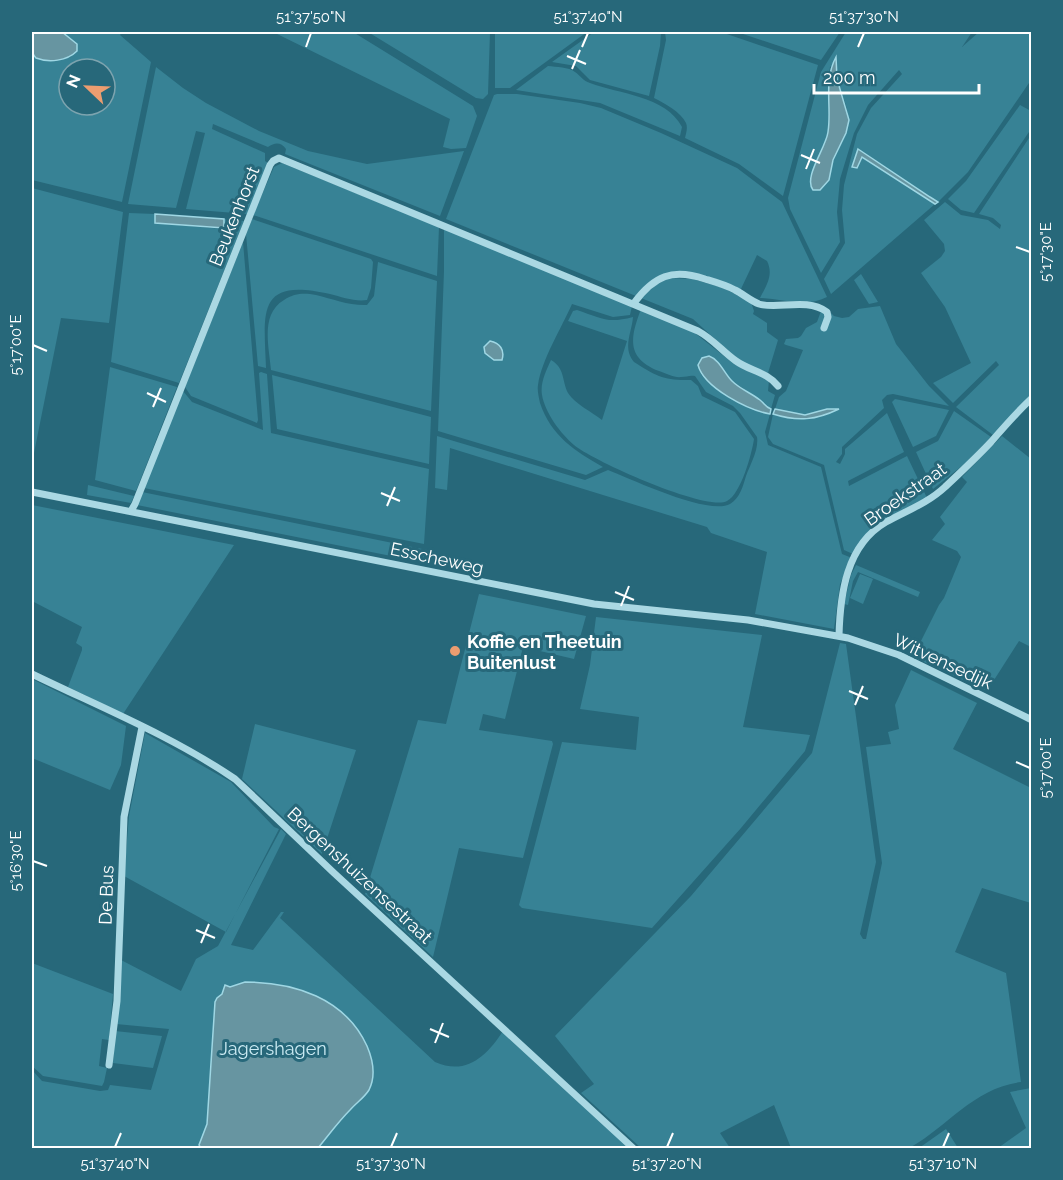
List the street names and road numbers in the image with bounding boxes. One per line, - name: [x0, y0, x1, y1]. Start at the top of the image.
- street label: Beukenhorst: [204, 163, 264, 269]
- street label: Broekstraat: [860, 458, 950, 530]
- street label: Esscheweg: [388, 538, 486, 578]
- street label: Witvensedijk: [890, 629, 996, 693]
- street label: Bergenshuizensestraat: [283, 802, 437, 948]
- street label: De Bus: [94, 865, 118, 925]

